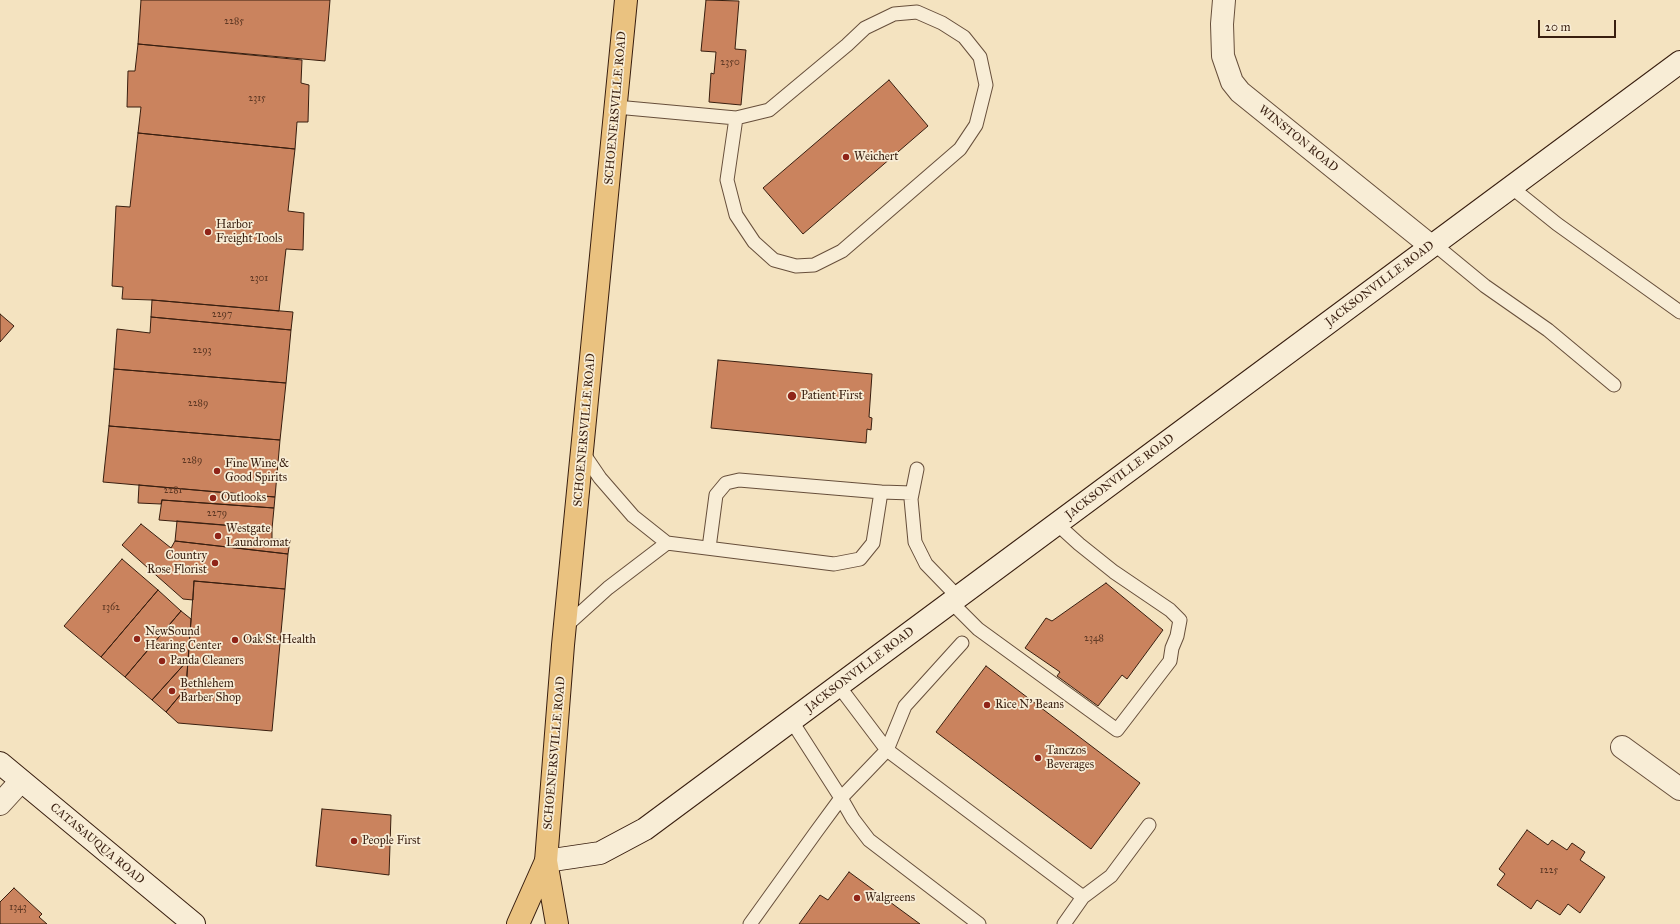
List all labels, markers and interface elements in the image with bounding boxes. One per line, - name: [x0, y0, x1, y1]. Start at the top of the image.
- scale bar: [1540, 12, 1618, 38]
- house number: 2285: [224, 16, 244, 28]
- text: 20 m: [1545, 20, 1571, 34]
- street label: SCHOENERSVILLE ROAD: [602, 31, 630, 185]
- house number: 2350: [720, 57, 740, 69]
- house number: 2315: [248, 93, 266, 105]
- street label: WINSTON ROAD: [1255, 102, 1341, 176]
- place label: Weichert: [854, 150, 899, 164]
- marker: Weichert: [841, 152, 851, 162]
- place label: Harbor Freight Tools: [216, 218, 282, 246]
- marker: Harbor Freight Tools: [203, 227, 213, 237]
- street label: JACKSONVILLE ROAD: [1323, 238, 1437, 330]
- house number: 2301: [250, 273, 268, 285]
- house number: 2297: [212, 309, 232, 321]
- house number: 2293: [192, 345, 212, 357]
- street label: SCHOENERSVILLE ROAD: [571, 353, 599, 507]
- place label: Patient First: [801, 389, 863, 403]
- marker: Patient First: [786, 390, 798, 402]
- house number: 2289: [188, 398, 208, 410]
- street label: JACKSONVILLE ROAD: [1063, 431, 1177, 523]
- house number: 2289: [182, 455, 202, 467]
- place label: Fine Wine & Good Spirits: [225, 457, 289, 485]
- marker: Fine Wine & Good Spirits: [212, 466, 222, 476]
- house number: 2281: [163, 485, 183, 497]
- place label: Outlooks: [221, 491, 266, 505]
- marker: Outlooks: [208, 493, 218, 503]
- house number: 2279: [207, 508, 227, 520]
- place label: Westgate Laundromat: [226, 522, 289, 550]
- marker: Westgate Laundromat: [213, 531, 223, 541]
- place label: Country Rose Florist: [147, 549, 207, 577]
- marker: Country Rose Florist: [210, 558, 220, 568]
- house number: 1362: [102, 602, 120, 614]
- street label: JACKSONVILLE ROAD: [803, 624, 917, 716]
- place label: NewSound Hearing Center: [145, 625, 221, 653]
- place label: Oak St. Health: [243, 633, 316, 647]
- house number: 2348: [1084, 633, 1104, 645]
- marker: NewSound Hearing Center: [132, 634, 142, 644]
- marker: Oak St. Health: [230, 635, 240, 645]
- place label: Panda Cleaners: [170, 654, 244, 668]
- marker: Panda Cleaners: [157, 656, 167, 666]
- street label: SCHOENERSVILLE ROAD: [541, 676, 569, 830]
- place label: Bethlehem Barber Shop: [180, 677, 241, 705]
- marker: Bethlehem Barber Shop: [167, 686, 177, 696]
- place label: Rice N’ Beans: [995, 698, 1064, 712]
- marker: Rice N’ Beans: [982, 700, 992, 710]
- place label: Tanczos Beverages: [1046, 744, 1094, 772]
- marker: Tanczos Beverages: [1033, 753, 1043, 763]
- street label: CATASAUQUA ROAD: [47, 800, 147, 888]
- place label: People First: [362, 834, 421, 848]
- marker: People First: [349, 836, 359, 846]
- house number: 1225: [1540, 865, 1558, 877]
- place label: Walgreens: [865, 891, 915, 905]
- marker: Walgreens: [852, 893, 862, 903]
- house number: 1343: [9, 902, 27, 914]

